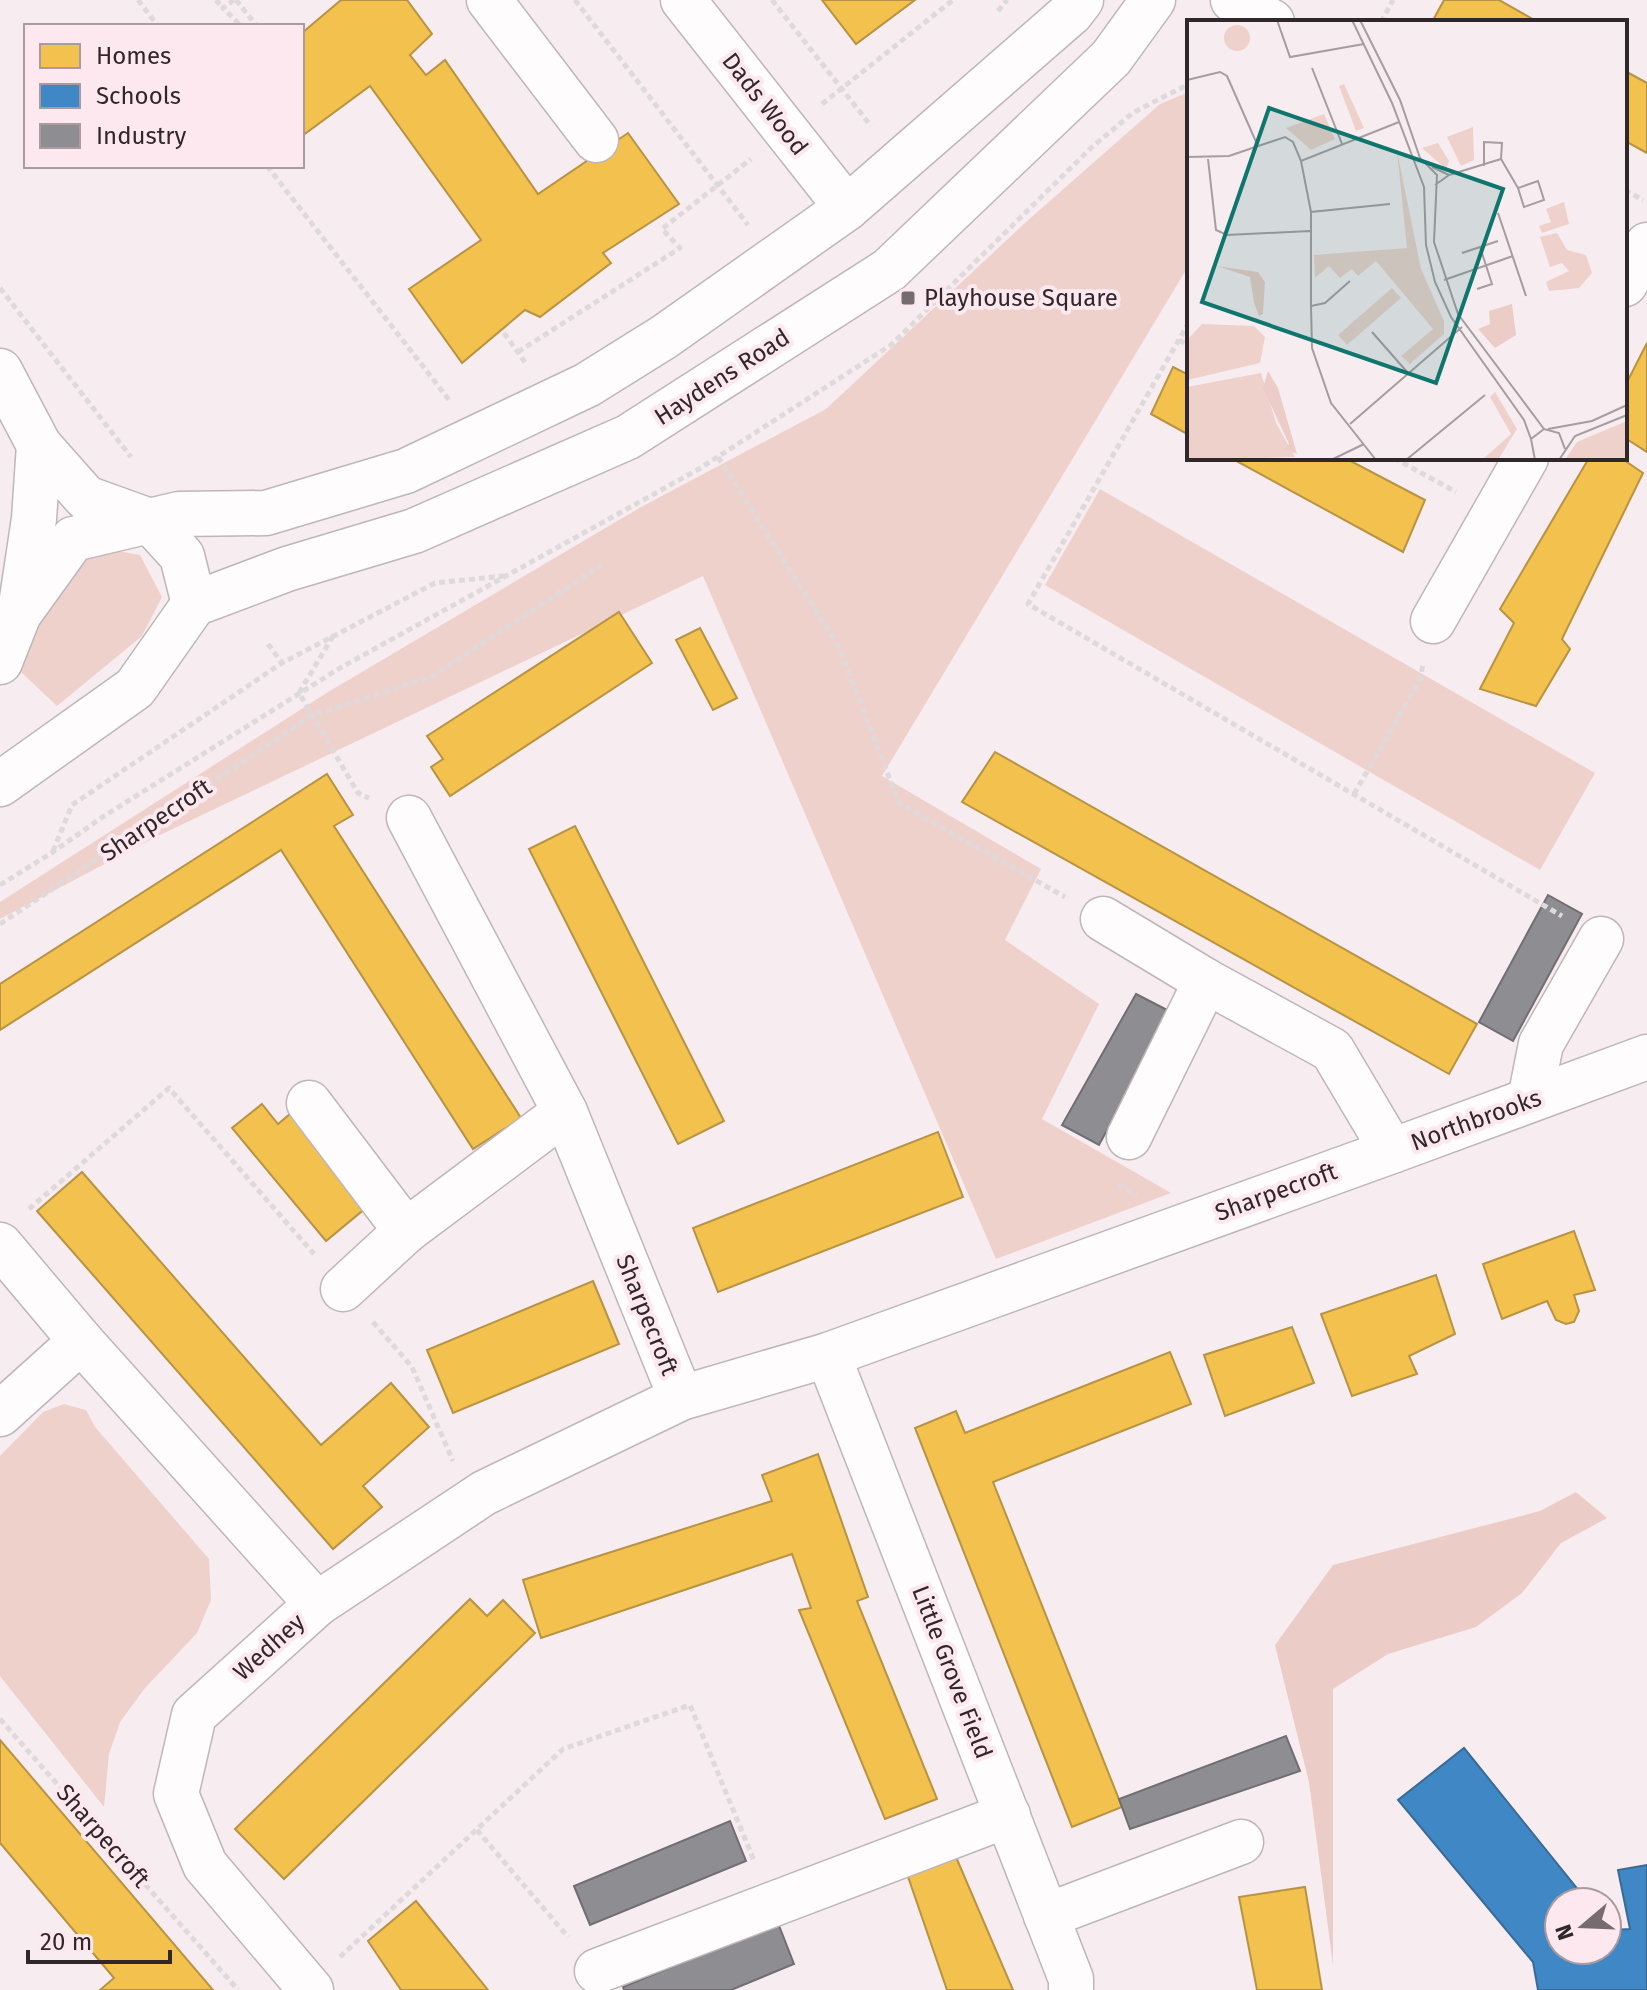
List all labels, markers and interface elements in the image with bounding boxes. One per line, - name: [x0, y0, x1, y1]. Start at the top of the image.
- inset map: [1187, 20, 1627, 460]
- legend: [24, 24, 304, 168]
- text: Homes: [96, 42, 171, 70]
- street label: Dads Wood: [716, 47, 814, 161]
- text: Schools: [96, 82, 181, 110]
- text: Industry: [96, 122, 187, 150]
- place label: Playhouse Square: [924, 284, 1118, 312]
- marker: Playhouse Square: [899, 289, 917, 307]
- street label: Haydens Road: [649, 323, 795, 431]
- street label: Sharpecroft: [95, 773, 217, 867]
- street label: Northbrooks: [1407, 1083, 1545, 1157]
- street label: Sharpecroft: [1211, 1157, 1341, 1227]
- street label: Sharpecroft: [610, 1251, 684, 1380]
- street label: Little Grove Field: [906, 1582, 998, 1762]
- street label: Wedhey: [228, 1608, 310, 1686]
- street label: Sharpecroft: [51, 1779, 156, 1894]
- north arrow: [1543, 1886, 1623, 1966]
- scale bar: [28, 1914, 170, 1964]
- text: N: [1549, 1921, 1580, 1944]
- text: 20 m: [40, 1928, 92, 1956]

